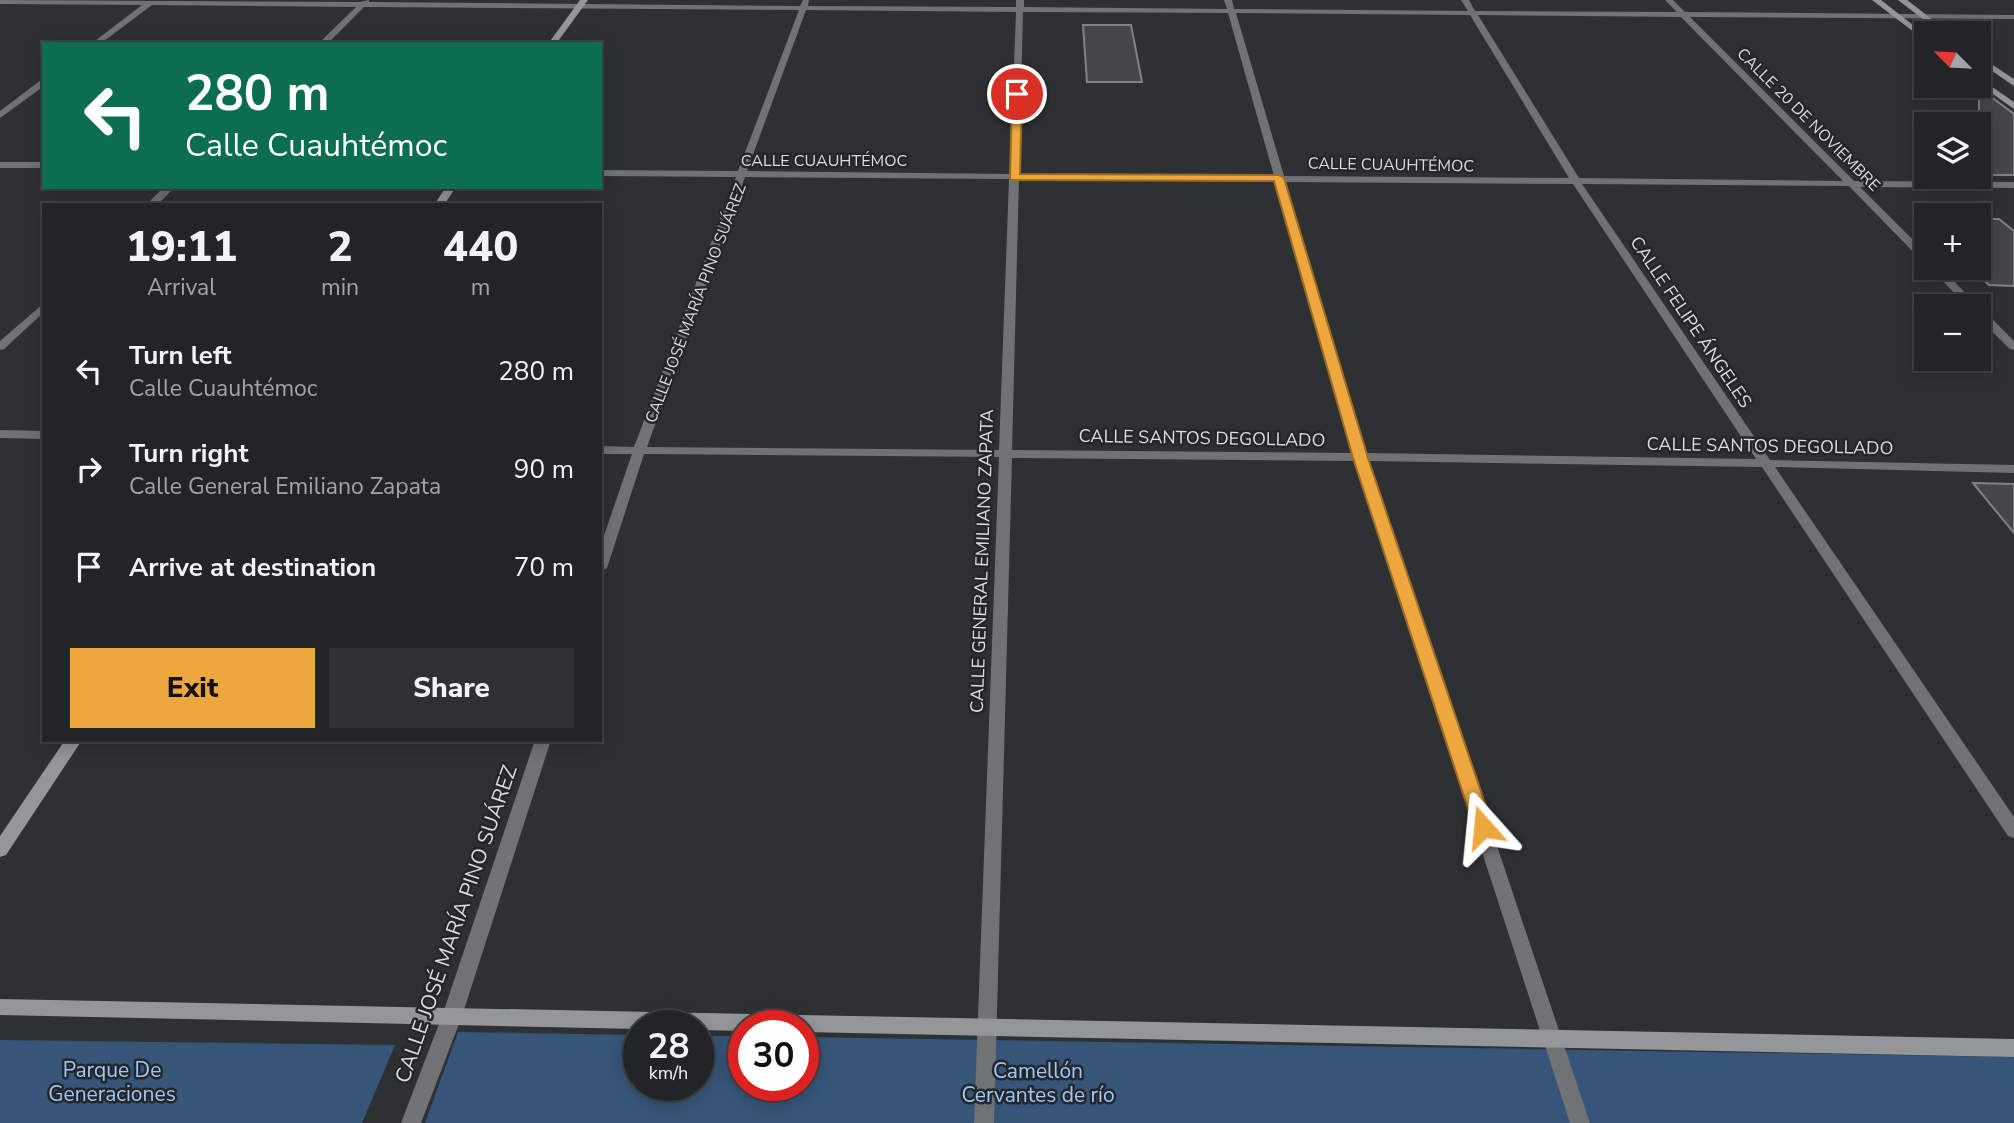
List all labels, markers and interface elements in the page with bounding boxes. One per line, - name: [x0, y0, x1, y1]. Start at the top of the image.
- north arrow: [1914, 21, 1992, 98]
- map controls: [1914, 21, 1991, 371]
- street label: CALLE 20 DE NOVIEMBRE: [1732, 43, 1885, 196]
- text: 280 m: [185, 60, 329, 127]
- pin: [987, 64, 1047, 124]
- icon: left: [70, 70, 161, 161]
- icon: arrive: [998, 75, 1036, 113]
- button: layers: [1914, 112, 1991, 189]
- text: Calle Cuauhtémoc: [185, 124, 447, 167]
- street label: CALLE CUAUHTÉMOC: [741, 150, 907, 172]
- street label: CALLE CUAUHTÉMOC: [1308, 153, 1475, 177]
- street label: CALLE JOSÉ MARÍA PINO SUÁREZ: [640, 180, 752, 426]
- button: +: [1914, 203, 1991, 280]
- text: 19:11: [126, 219, 237, 276]
- text: 2: [327, 219, 353, 276]
- text: 440: [443, 219, 518, 276]
- street label: CALLE FELIPE ÁNGELES: [1625, 232, 1757, 412]
- text: Arrival: [147, 272, 216, 303]
- text: min: [321, 272, 359, 303]
- text: m: [471, 272, 490, 303]
- button: −: [1914, 294, 1991, 371]
- text: Turn left: [129, 338, 232, 373]
- icon: left: [70, 352, 108, 390]
- text: 280 m: [498, 354, 574, 389]
- text: Calle Cuauhtémoc: [129, 373, 318, 404]
- street label: CALLE GENERAL EMILIANO ZAPATA: [965, 409, 999, 713]
- street label: CALLE SANTOS DEGOLLADO: [1078, 424, 1326, 452]
- street label: CALLE SANTOS DEGOLLADO: [1646, 432, 1894, 460]
- text: Turn right: [129, 436, 248, 471]
- icon: right: [70, 450, 108, 488]
- text: 90 m: [514, 452, 574, 487]
- text: Calle General Emiliano Zapata: [129, 471, 441, 502]
- icon: arrive: [70, 548, 108, 586]
- text: Arrive at destination: [129, 550, 376, 585]
- text: 70 m: [514, 550, 574, 585]
- button: Exit: [70, 648, 315, 728]
- button: Share: [329, 648, 574, 728]
- street label: CALLE JOSÉ MARÍA PINO SUÁREZ: [388, 761, 524, 1087]
- position arrow: [1446, 790, 1520, 864]
- speed limit sign: 30: [728, 1010, 819, 1101]
- text: 28: [647, 1023, 690, 1070]
- park label: Parque De Generaciones: [48, 1056, 176, 1108]
- park label: Camellón Cervantes de río: [961, 1057, 1115, 1109]
- text: km/h: [649, 1061, 688, 1085]

